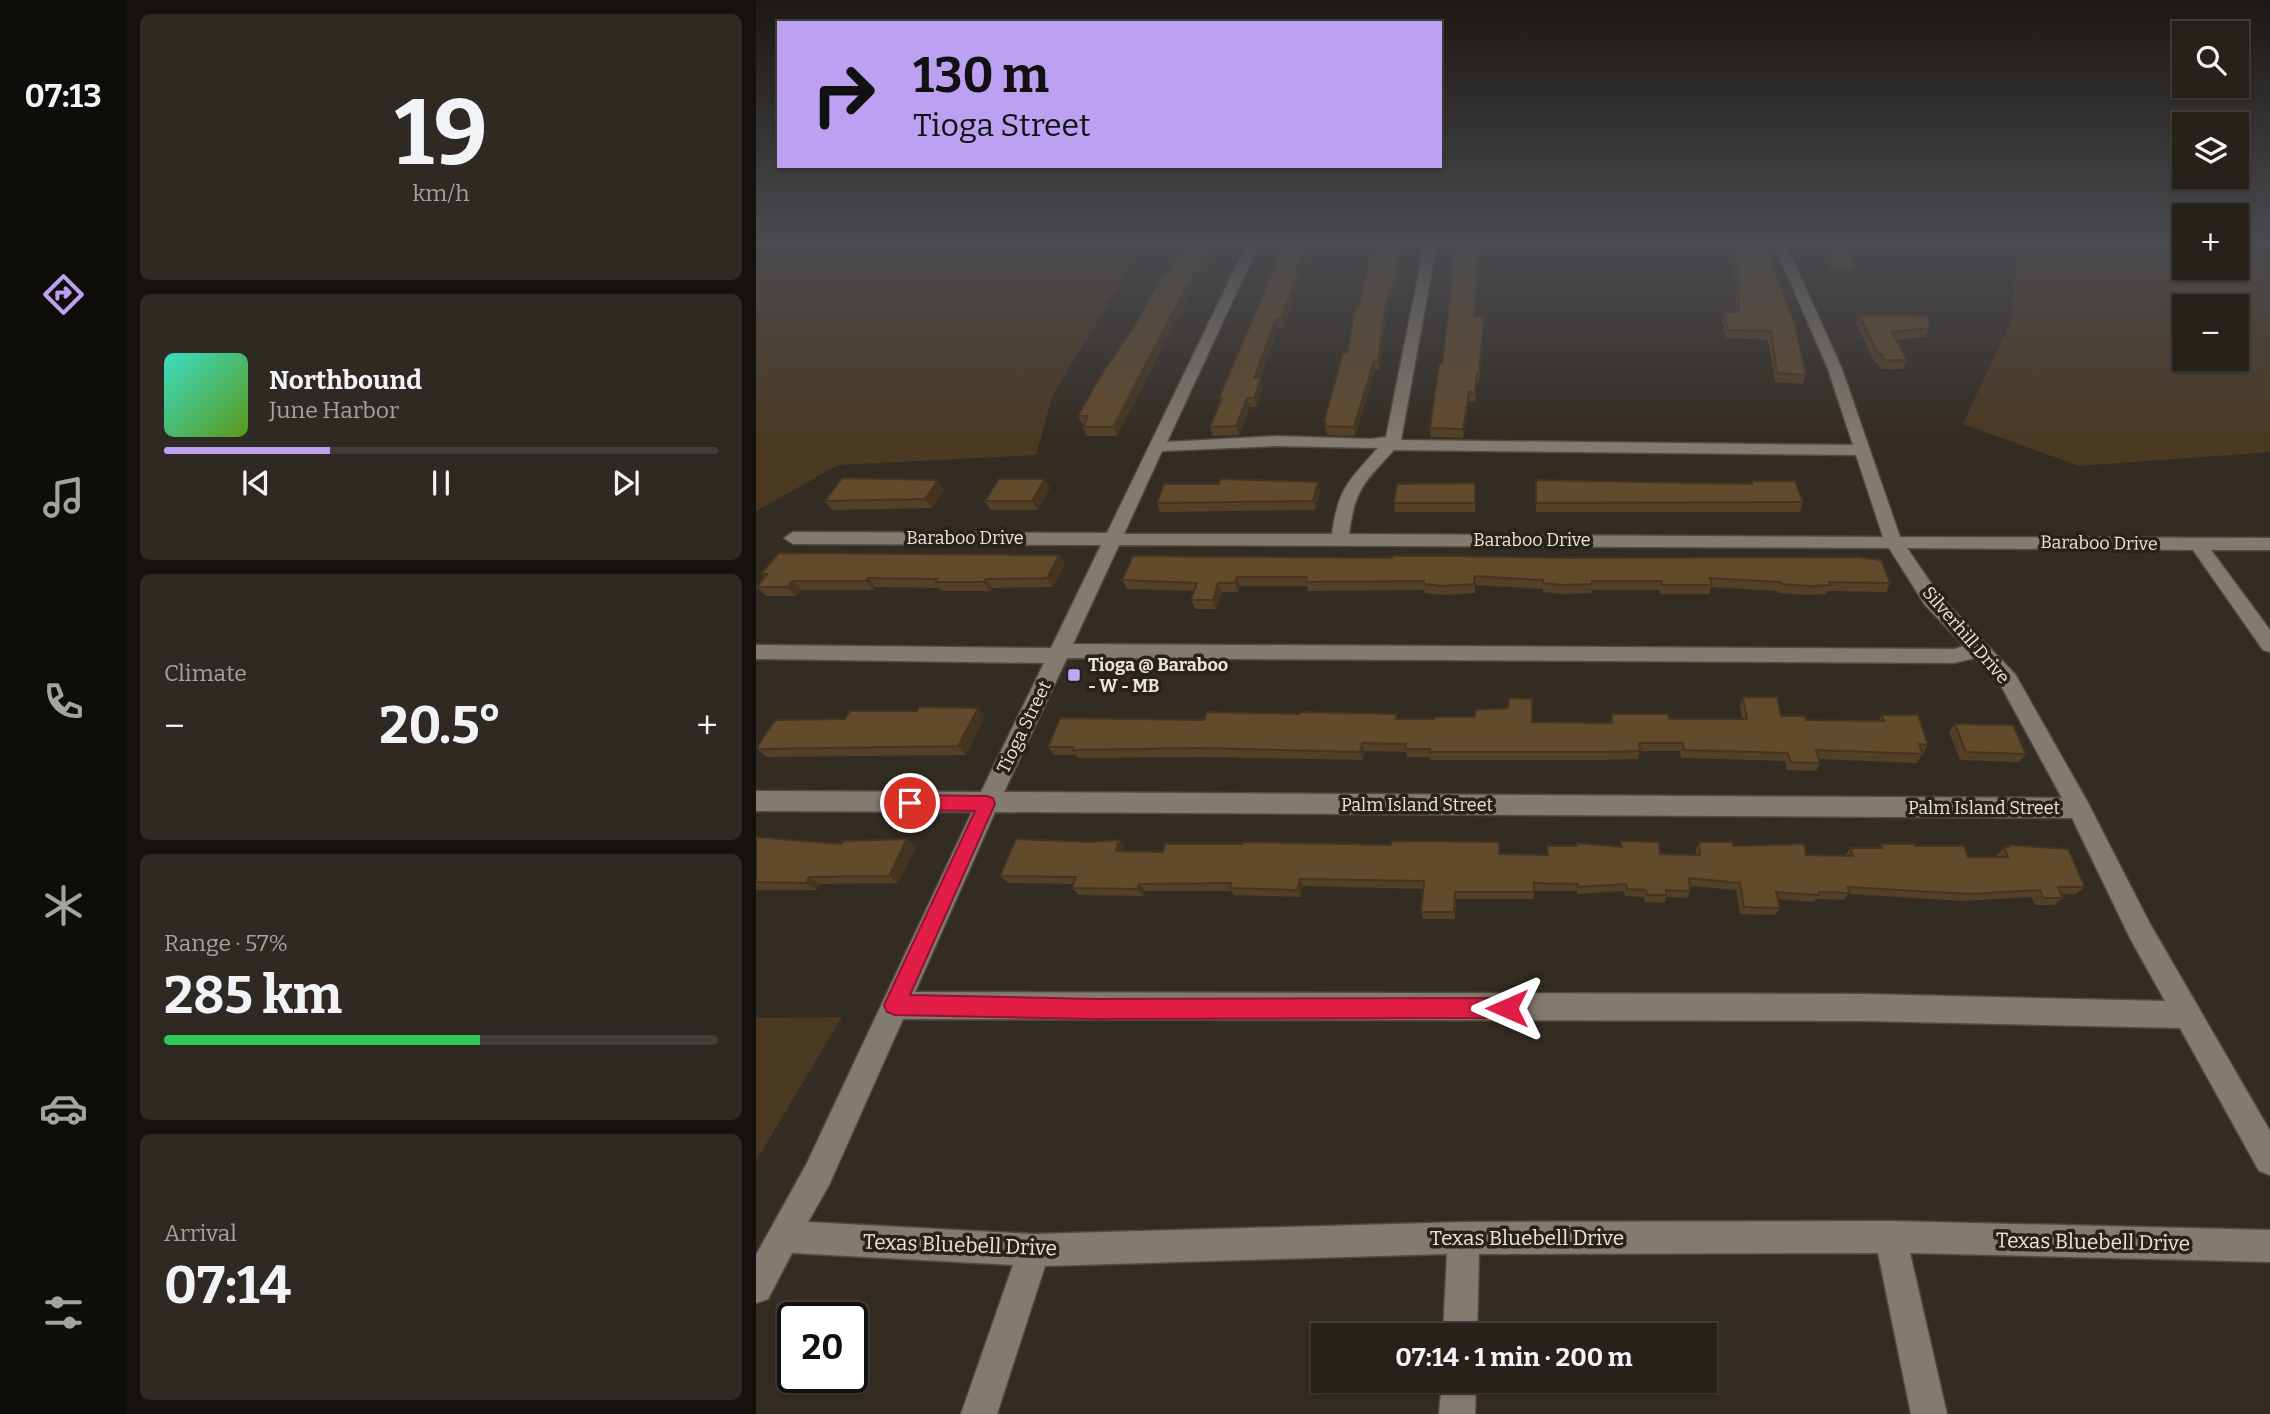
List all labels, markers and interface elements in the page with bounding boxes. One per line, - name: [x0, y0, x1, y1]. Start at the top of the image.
- map controls: [2172, 21, 2249, 371]
- button: search: [2172, 21, 2249, 98]
- text: 130 m: [913, 46, 1049, 105]
- icon: right: [798, 49, 889, 140]
- text: 07:13: [24, 77, 102, 115]
- text: 19: [394, 79, 488, 188]
- text: Tioga Street: [913, 106, 1091, 144]
- button: layers: [2172, 112, 2249, 189]
- text: km/h: [413, 179, 469, 207]
- button: +: [2172, 203, 2249, 280]
- icon: directions: [39, 270, 88, 319]
- button: −: [2172, 294, 2249, 371]
- text: Northbound: [269, 365, 422, 396]
- text: June Harbor: [269, 396, 399, 424]
- icon: previous: [237, 464, 275, 502]
- icon: pause: [422, 464, 460, 502]
- icon: next: [607, 464, 645, 502]
- icon: music: [39, 473, 88, 522]
- street label: Baraboo Drive: [906, 527, 1024, 549]
- street label: Baraboo Drive: [1473, 529, 1591, 551]
- street label: Baraboo Drive: [2040, 531, 2158, 555]
- street label: Silverhill Drive: [1918, 582, 2014, 688]
- place label: Tioga @ Baraboo - W - MB: [1088, 654, 1228, 697]
- text: Climate: [164, 659, 247, 687]
- marker: Tioga @ Baraboo - W - MB: [1066, 667, 1082, 683]
- icon: phone: [39, 677, 88, 726]
- street label: Tioga Street: [992, 677, 1056, 777]
- text: 20.5°: [379, 694, 502, 757]
- text: −: [164, 703, 185, 749]
- text: +: [696, 703, 718, 749]
- pin: [880, 773, 940, 833]
- icon: arrive: [891, 784, 929, 822]
- street label: Palm Island Street: [1341, 794, 1493, 816]
- street label: Palm Island Street: [1908, 797, 2060, 819]
- icon: climate: [39, 881, 88, 930]
- text: Range · 57%: [164, 929, 288, 957]
- text: 285 km: [164, 964, 342, 1027]
- position arrow: [1470, 971, 1544, 1045]
- icon: car: [39, 1084, 88, 1133]
- text: Arrival: [164, 1219, 237, 1247]
- street label: Texas Bluebell Drive: [1430, 1225, 1624, 1251]
- street label: Texas Bluebell Drive: [1996, 1227, 2190, 1257]
- street label: Texas Bluebell Drive: [862, 1229, 1058, 1261]
- text: 07:14: [164, 1254, 291, 1317]
- icon: filters: [39, 1288, 88, 1337]
- speed limit sign: 20: [777, 1302, 868, 1393]
- text: 07:14 · 1 min · 200 m: [1395, 1342, 1633, 1373]

